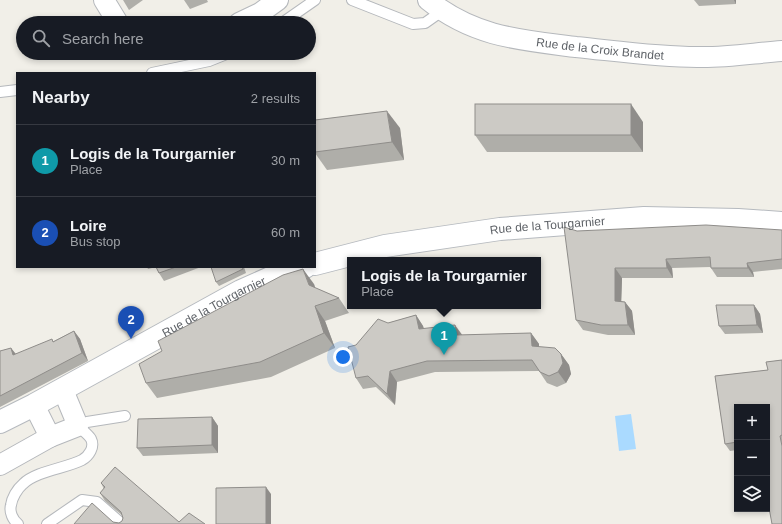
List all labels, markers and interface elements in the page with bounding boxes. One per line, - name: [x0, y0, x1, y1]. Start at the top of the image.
- search box: [16, 16, 316, 60]
- icon: search: [30, 27, 52, 49]
- text: Search here: [62, 30, 144, 47]
- street label: Rue de la Croix Brandet: [535, 35, 665, 63]
- text: Nearby: [32, 88, 90, 107]
- text: 2 results: [251, 91, 300, 106]
- text: Logis de la Tourgarnier: [70, 145, 236, 162]
- text: 1: [41, 153, 49, 168]
- text: 30 m: [271, 153, 300, 168]
- text: Place: [70, 162, 103, 177]
- street label: Rue de la Tourgarnier: [489, 214, 605, 237]
- text: Loire: [70, 217, 107, 234]
- text: 2: [41, 225, 49, 240]
- text: 60 m: [271, 225, 300, 240]
- text: Bus stop: [70, 234, 121, 249]
- popup: [347, 257, 541, 309]
- text: Logis de la Tourgarnier: [361, 267, 527, 284]
- street label: Rue de la Tourgarnier: [160, 274, 268, 340]
- text: Place: [361, 284, 394, 299]
- pin: 2: [118, 306, 144, 339]
- pin: 1: [431, 322, 457, 355]
- your location: [333, 347, 353, 367]
- map controls: [734, 404, 770, 512]
- button: +: [734, 404, 770, 440]
- button: −: [734, 440, 770, 476]
- button: layers: [734, 476, 770, 512]

